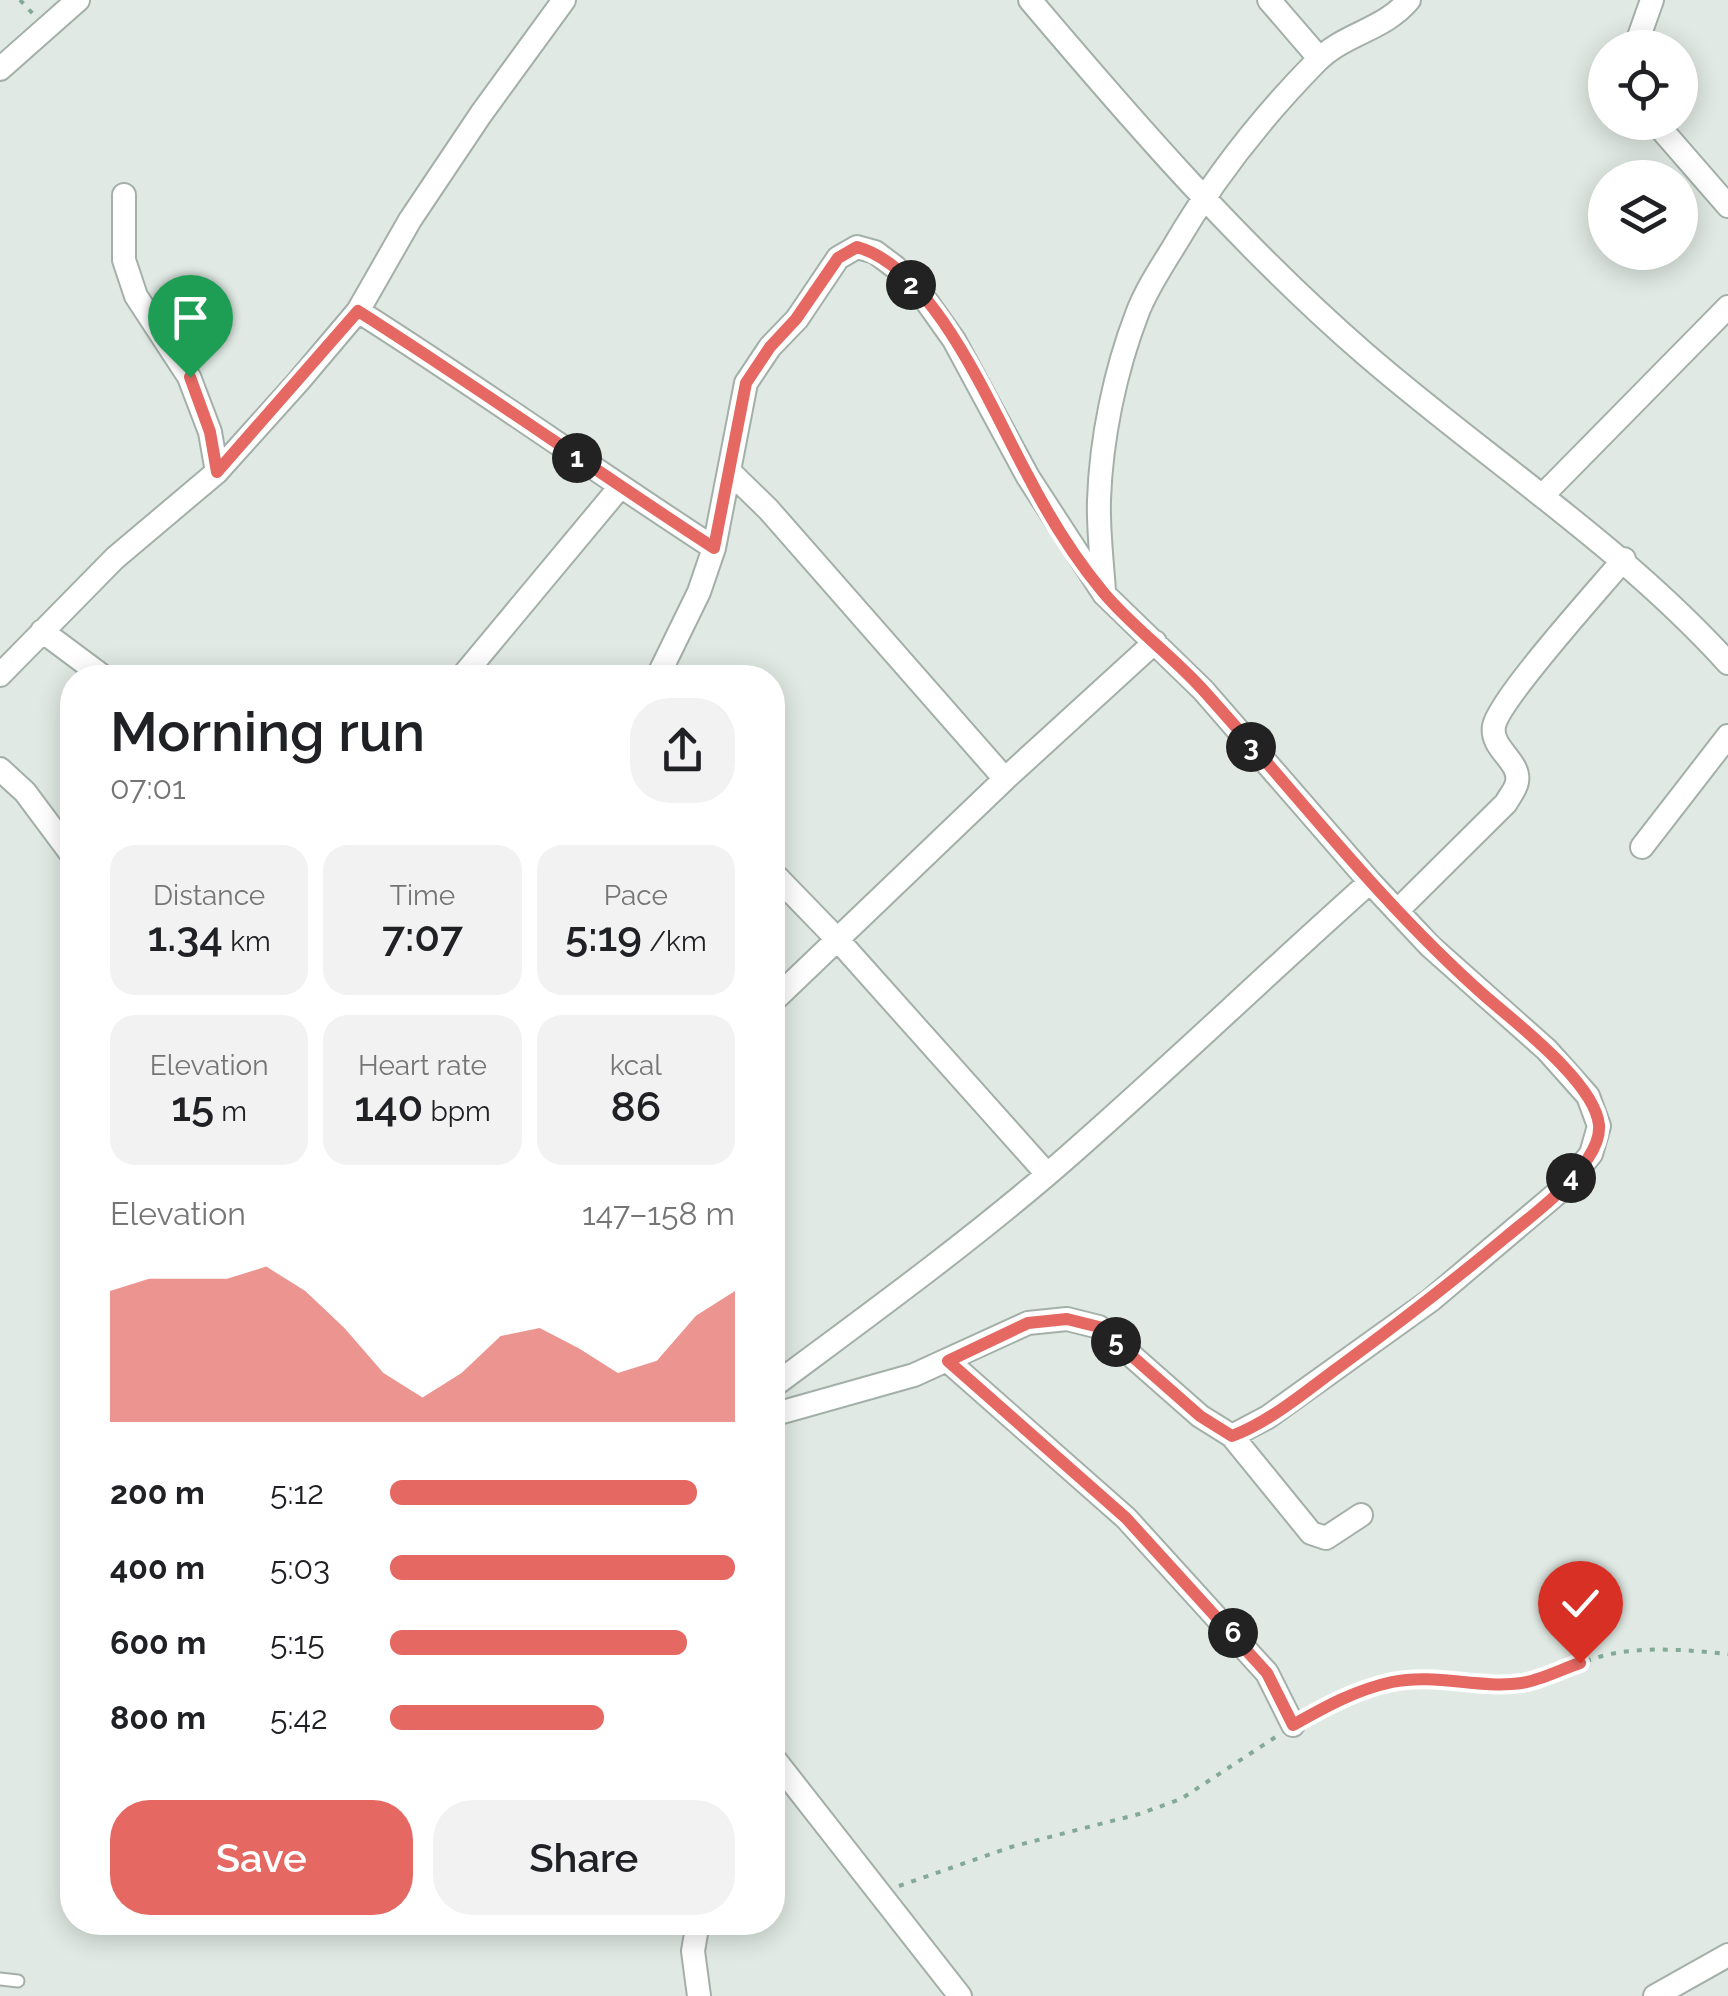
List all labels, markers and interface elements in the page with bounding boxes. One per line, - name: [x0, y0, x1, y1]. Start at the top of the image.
- map controls: [1588, 30, 1698, 270]
- button: locate: [1588, 30, 1698, 140]
- button: layers: [1588, 160, 1698, 270]
- pin: 2: [886, 260, 936, 310]
- text: 2: [903, 268, 919, 301]
- pin: [148, 275, 233, 378]
- icon: arrive: [163, 290, 218, 345]
- pin: 1: [552, 433, 602, 483]
- text: 1: [570, 441, 584, 474]
- button: share: [630, 698, 735, 803]
- text: Morning run: [110, 699, 425, 764]
- pin: 3: [1226, 722, 1276, 772]
- text: 3: [1243, 730, 1259, 763]
- text: 07:01: [110, 769, 186, 806]
- text: Distance: [153, 879, 265, 912]
- text: Time: [390, 879, 455, 912]
- text: Pace: [604, 879, 668, 912]
- text: 1.34: [148, 912, 223, 961]
- text: 7:07: [382, 912, 463, 961]
- text: 5:19: [565, 912, 642, 961]
- text: km: [223, 925, 271, 958]
- text: /km: [642, 925, 707, 958]
- text: Elevation: [150, 1049, 269, 1082]
- text: Heart rate: [358, 1049, 487, 1082]
- text: kcal: [610, 1049, 662, 1082]
- text: 15: [171, 1082, 214, 1131]
- text: 140: [354, 1082, 423, 1131]
- text: 86: [610, 1082, 661, 1131]
- text: m: [214, 1095, 247, 1128]
- text: bpm: [423, 1095, 491, 1128]
- pin: 4: [1546, 1153, 1596, 1203]
- text: 4: [1563, 1161, 1579, 1194]
- text: Elevation: [110, 1195, 246, 1232]
- text: 147–158 m: [582, 1195, 735, 1232]
- pin: 5: [1091, 1317, 1141, 1367]
- text: 5: [1108, 1325, 1124, 1358]
- text: 200 m: [110, 1474, 205, 1511]
- text: 5:12: [270, 1474, 324, 1511]
- text: 400 m: [110, 1549, 205, 1586]
- text: 5:03: [270, 1549, 330, 1586]
- pin: [1538, 1561, 1623, 1664]
- icon: check: [1553, 1576, 1608, 1631]
- pin: 6: [1208, 1608, 1258, 1658]
- text: 6: [1225, 1616, 1242, 1649]
- text: 600 m: [110, 1624, 206, 1661]
- text: 5:15: [270, 1624, 325, 1661]
- text: 800 m: [110, 1699, 206, 1736]
- text: 5:42: [270, 1699, 328, 1736]
- button: Save: [110, 1800, 413, 1915]
- button: Share: [433, 1800, 735, 1915]

